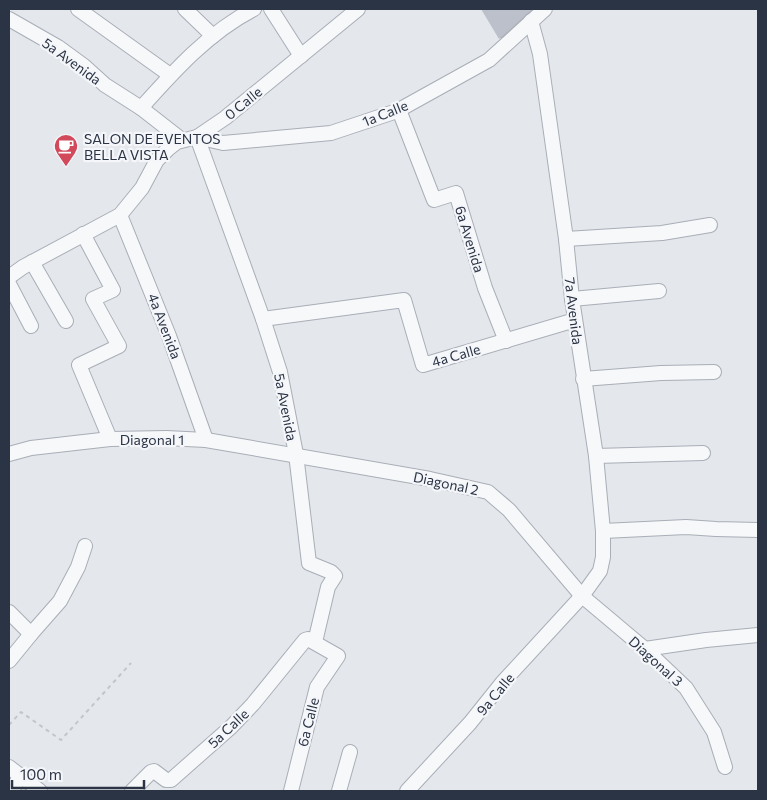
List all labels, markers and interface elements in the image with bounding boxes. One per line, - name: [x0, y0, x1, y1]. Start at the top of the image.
- street label: 5a Avenida: [39, 34, 105, 88]
- street label: 0 Calle: [221, 83, 265, 123]
- street label: 1a Calle: [360, 96, 410, 130]
- place label: SALON DE EVENTOS BELLA VISTA: [84, 130, 221, 163]
- cafe icon: SALON DE EVENTOS BELLA VISTA: [53, 133, 79, 167]
- street label: 6a Avenida: [452, 204, 488, 274]
- street label: 7a Avenida: [561, 276, 587, 346]
- street label: 4a Avenida: [145, 291, 185, 361]
- street label: 4a Calle: [430, 340, 482, 370]
- street label: 5a Avenida: [271, 372, 301, 442]
- street label: Diagonal 1: [120, 431, 184, 448]
- street label: Diagonal 2: [412, 468, 480, 498]
- street label: Diagonal 3: [626, 632, 686, 690]
- street label: 9a Calle: [472, 669, 518, 719]
- street label: 6a Calle: [294, 696, 322, 748]
- street label: 5a Calle: [204, 705, 252, 751]
- scale bar: [12, 758, 145, 790]
- text: 100 m: [20, 765, 62, 783]

